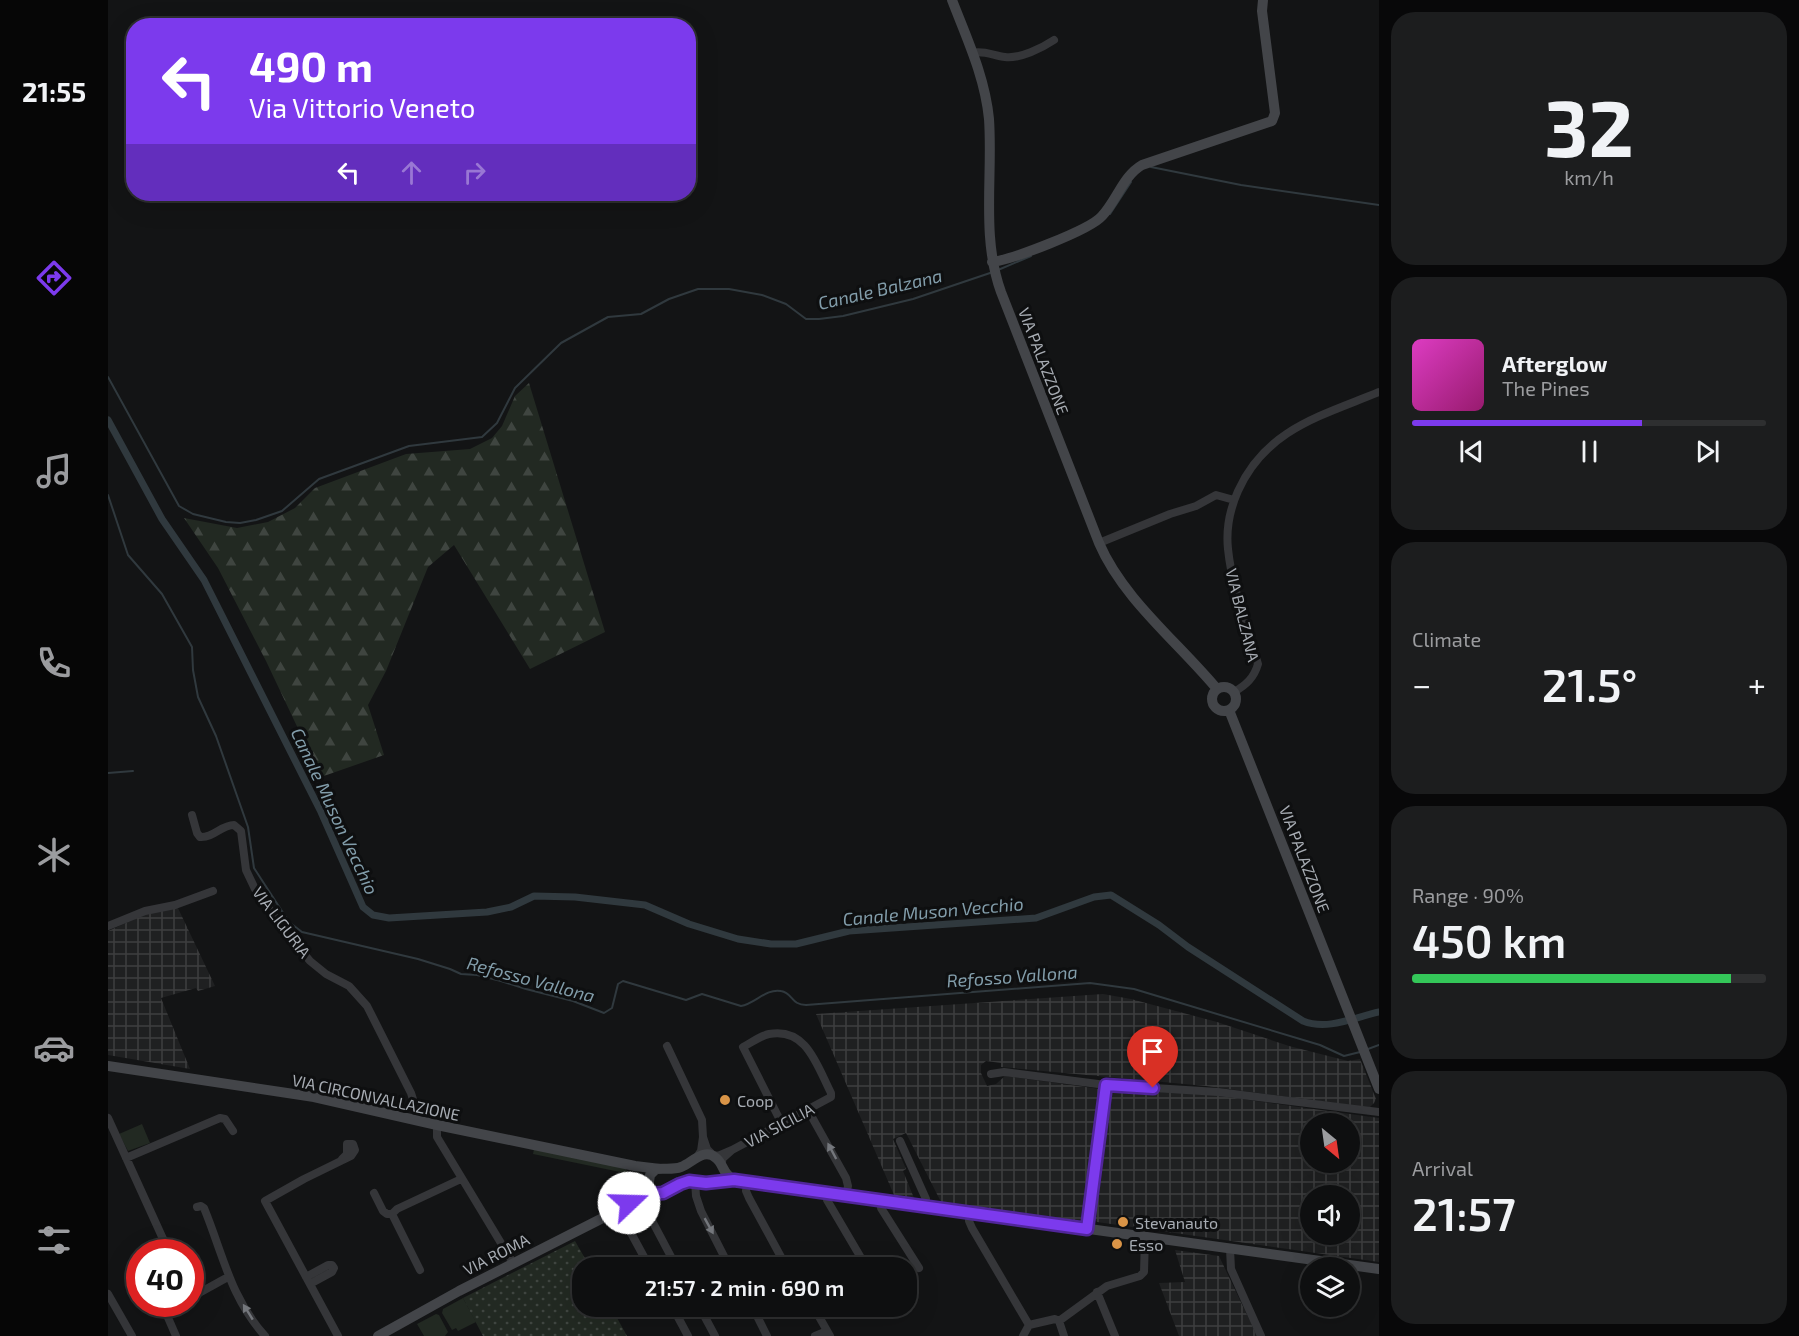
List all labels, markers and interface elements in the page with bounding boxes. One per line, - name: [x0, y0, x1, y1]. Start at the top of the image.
- text: 490 m: [249, 40, 373, 90]
- icon: left: [150, 42, 228, 120]
- text: 21:55: [22, 75, 86, 107]
- text: 32: [1544, 79, 1634, 173]
- text: Via Vittorio Veneto: [249, 91, 475, 123]
- icon: left: [332, 156, 365, 189]
- icon: ahead: [395, 156, 428, 189]
- icon: right: [458, 156, 491, 189]
- text: km/h: [1564, 165, 1614, 189]
- icon: directions: [33, 257, 75, 299]
- water label: Canale Balzana: [816, 264, 944, 314]
- street label: VIA PALAZZONE: [1015, 305, 1073, 417]
- text: Afterglow: [1502, 350, 1607, 376]
- text: The Pines: [1502, 376, 1590, 400]
- icon: previous: [1455, 435, 1488, 468]
- icon: pause: [1573, 435, 1606, 468]
- icon: next: [1691, 435, 1724, 468]
- icon: music: [33, 450, 75, 492]
- street label: VIA BALZANA: [1222, 566, 1264, 664]
- text: Climate: [1412, 627, 1481, 651]
- icon: phone: [33, 642, 75, 684]
- text: 21.5°: [1542, 657, 1637, 711]
- text: −: [1412, 664, 1431, 704]
- text: +: [1748, 664, 1766, 704]
- water label: Canale Muson Vecchio: [287, 724, 383, 898]
- street label: VIA PALAZZONE: [1276, 803, 1334, 915]
- icon: climate: [33, 834, 75, 876]
- street label: VIA LIGURIA: [249, 883, 315, 961]
- text: Range · 90%: [1412, 883, 1524, 907]
- water label: Canale Muson Vecchio: [842, 892, 1024, 930]
- text: 450 km: [1412, 913, 1566, 967]
- water label: Refosso Vallona: [465, 951, 597, 1007]
- water label: Refosso Vallona: [946, 960, 1078, 992]
- pin: [1127, 1026, 1178, 1088]
- icon: car: [33, 1027, 75, 1069]
- icon: arrive: [1136, 1035, 1169, 1068]
- street label: VIA CIRCONVALLAZIONE: [290, 1070, 462, 1124]
- place label: Coop: [737, 1091, 774, 1110]
- marker: Coop: [718, 1093, 732, 1107]
- street label: VIA SICILIA: [741, 1099, 817, 1151]
- north arrow: [1300, 1113, 1360, 1173]
- map controls: [1300, 1113, 1360, 1317]
- one-way arrow: [827, 1142, 837, 1159]
- text: Arrival: [1412, 1156, 1473, 1180]
- position arrow: [597, 1171, 661, 1235]
- button: sound: [1300, 1185, 1360, 1245]
- text: 21:57: [1412, 1186, 1516, 1240]
- place label: Stevanauto: [1135, 1213, 1218, 1232]
- marker: Stevanauto: [1116, 1215, 1130, 1229]
- one-way arrow: [704, 1217, 714, 1234]
- icon: filters: [33, 1219, 75, 1261]
- street label: VIA ROMA: [460, 1229, 532, 1279]
- place label: Esso: [1129, 1235, 1163, 1254]
- marker: Esso: [1110, 1237, 1124, 1251]
- speed limit sign: 40: [126, 1239, 204, 1317]
- button: layers: [1300, 1257, 1360, 1317]
- text: 21:57 · 2 min · 690 m: [645, 1274, 844, 1300]
- one-way arrow: [242, 1304, 253, 1320]

